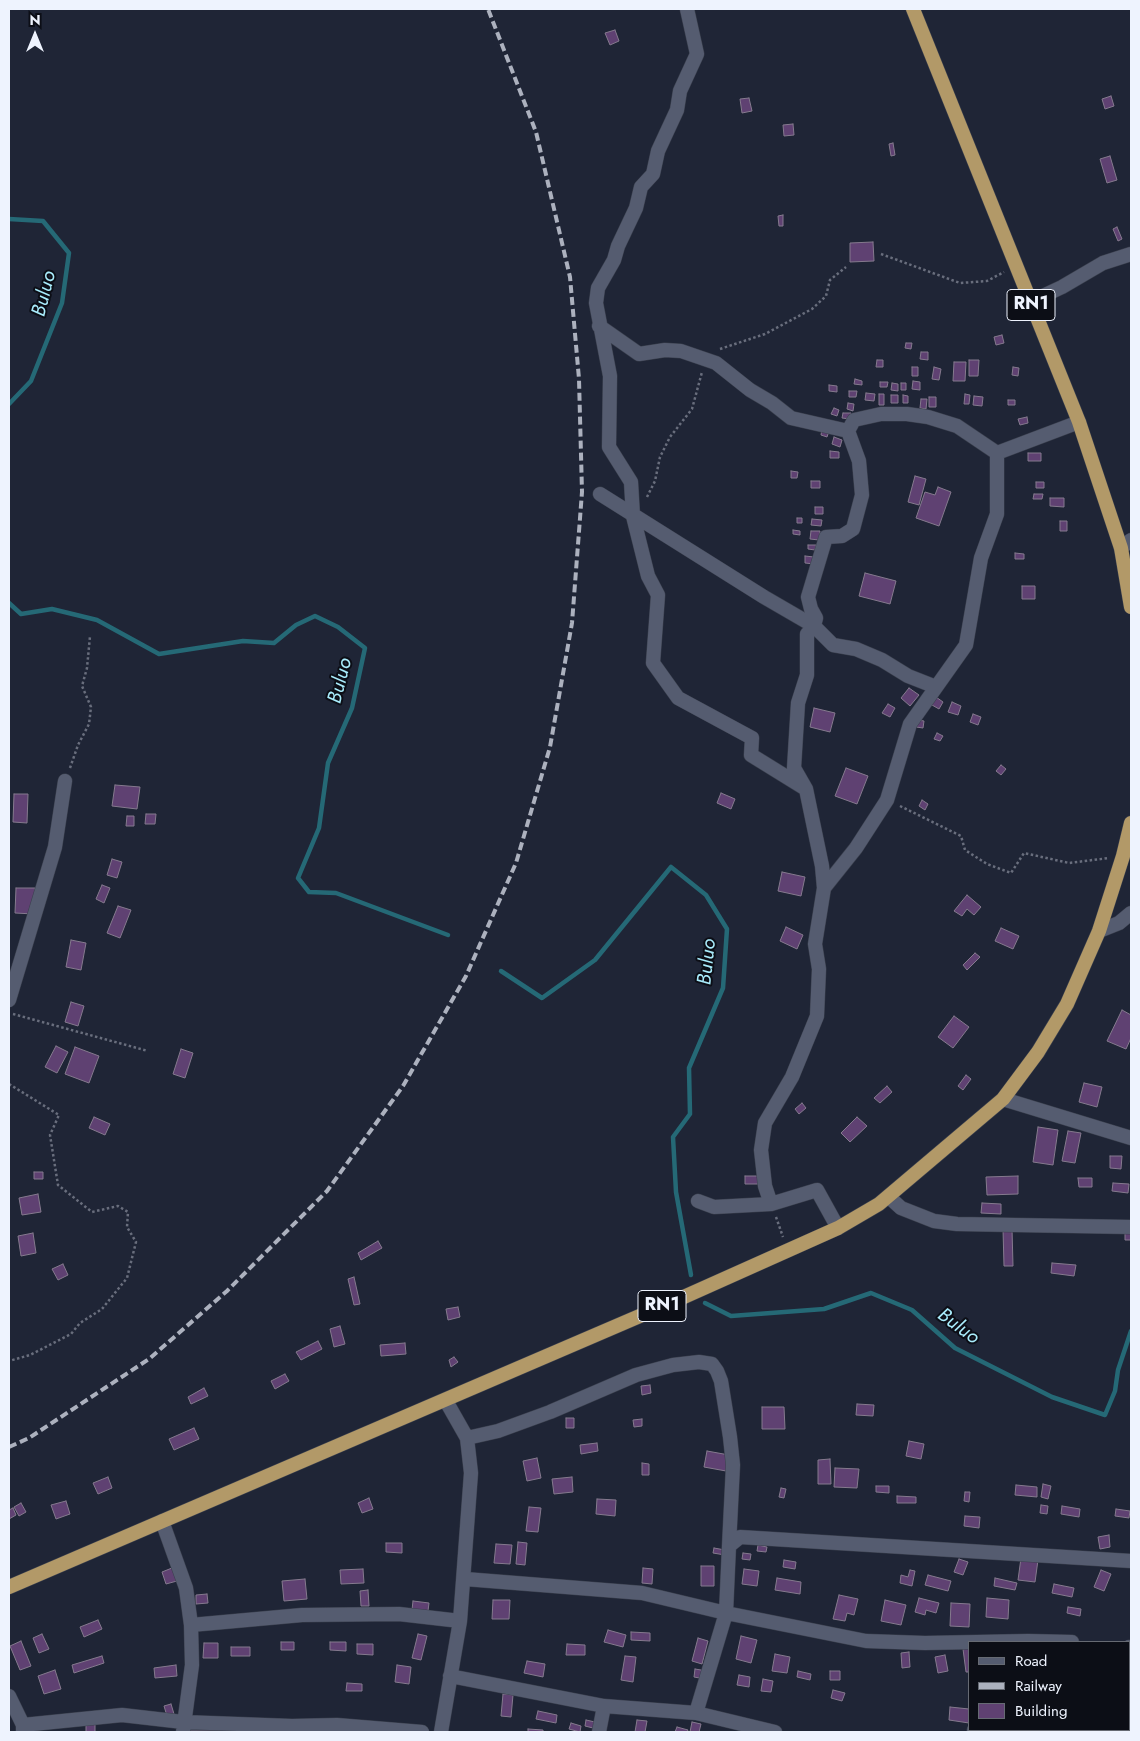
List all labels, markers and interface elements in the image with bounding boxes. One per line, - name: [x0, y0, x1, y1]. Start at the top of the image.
- north arrow: [10, 10, 60, 60]
- text: N: [29, 10, 41, 30]
- water label: Buluo: [28, 269, 62, 319]
- road number: RN1: [1007, 290, 1055, 320]
- water label: Buluo: [324, 656, 358, 706]
- water label: Buluo: [694, 938, 722, 986]
- road number: RN1: [638, 1290, 686, 1322]
- water label: Buluo: [932, 1304, 984, 1350]
- legend: [968, 1641, 1130, 1731]
- text: Road: [1015, 1650, 1047, 1672]
- text: Railway: [1015, 1675, 1062, 1697]
- text: Building: [1015, 1700, 1067, 1722]

